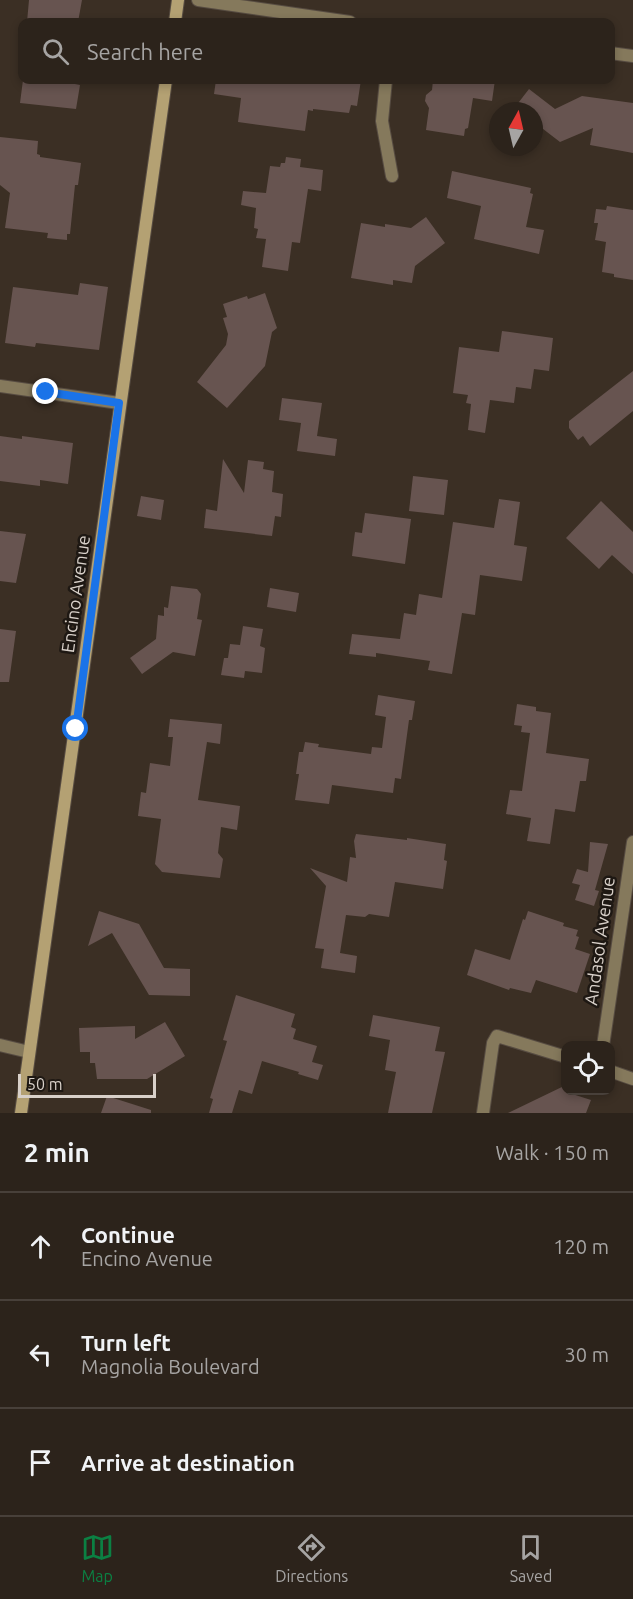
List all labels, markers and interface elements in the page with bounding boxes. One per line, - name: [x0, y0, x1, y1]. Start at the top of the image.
- search box: [18, 18, 615, 84]
- icon: search: [39, 35, 72, 68]
- text: Search here: [87, 39, 203, 64]
- north arrow: [489, 102, 543, 156]
- route end: [32, 378, 58, 404]
- street label: Encino Avenue: [57, 534, 93, 654]
- route start: [62, 715, 88, 741]
- street label: Andasol Avenue: [580, 875, 618, 1006]
- map controls: [561, 1041, 615, 1095]
- button: locate: [561, 1041, 615, 1095]
- scale bar: [18, 1071, 156, 1098]
- text: 50 m: [27, 1075, 63, 1093]
- text: 2 min: [24, 1138, 90, 1167]
- text: Walk · 150 m: [496, 1141, 609, 1164]
- text: Continue: [81, 1222, 175, 1247]
- icon: ahead: [24, 1230, 57, 1263]
- text: 120 m: [553, 1235, 609, 1258]
- text: Encino Avenue: [81, 1247, 213, 1270]
- text: Turn left: [81, 1330, 171, 1355]
- icon: left: [24, 1338, 57, 1371]
- text: 30 m: [565, 1343, 609, 1366]
- text: Magnolia Boulevard: [81, 1355, 260, 1378]
- icon: arrive: [24, 1446, 57, 1479]
- text: Arrive at destination: [81, 1450, 295, 1475]
- tab: Map: [81, 1531, 114, 1585]
- tab: Directions: [275, 1531, 348, 1585]
- tab: Saved: [510, 1531, 552, 1585]

